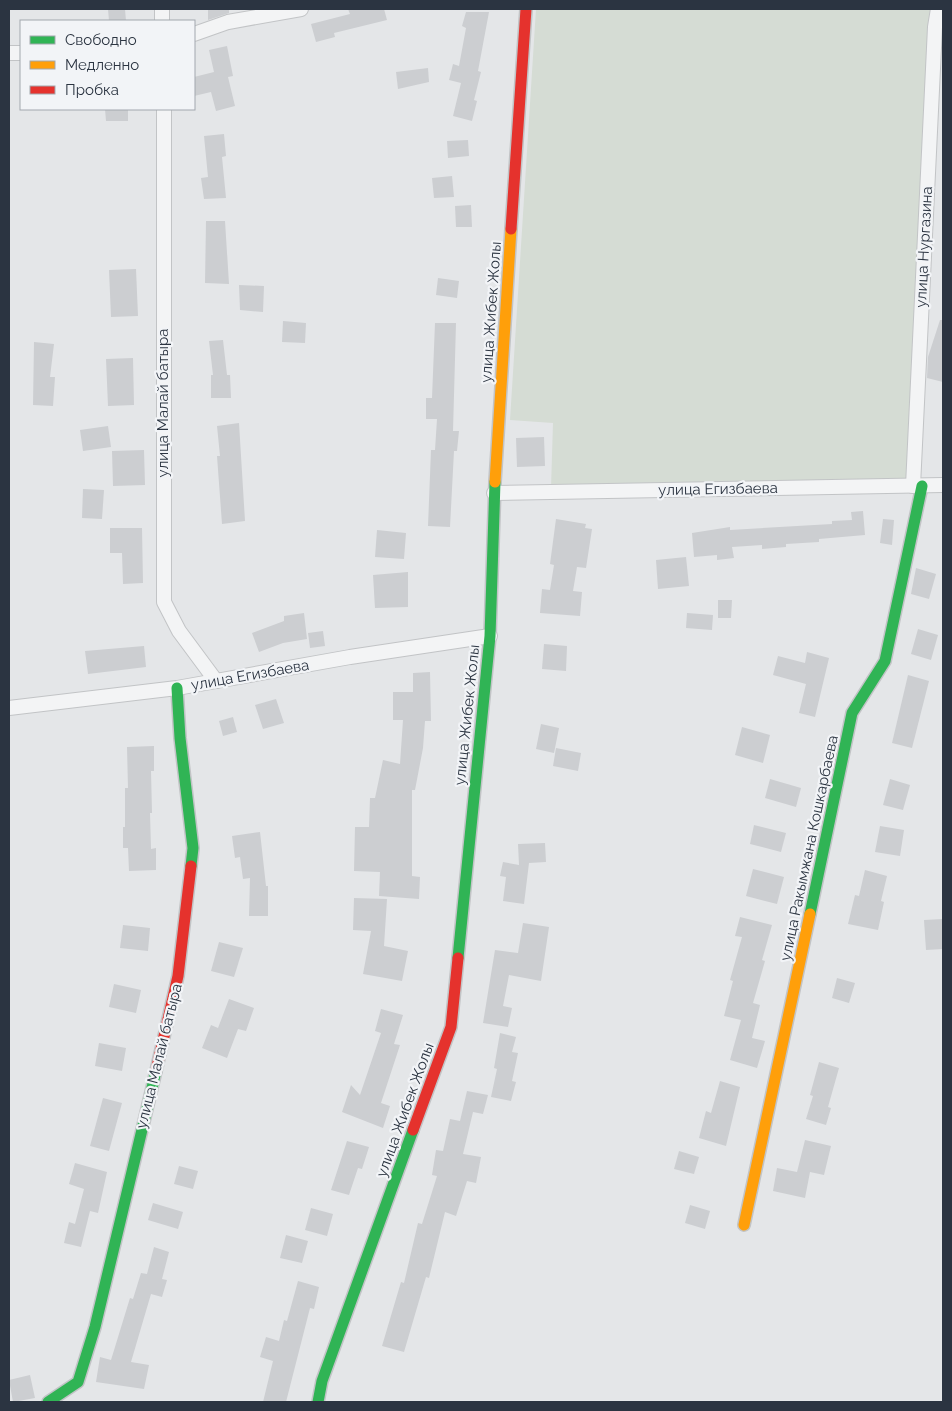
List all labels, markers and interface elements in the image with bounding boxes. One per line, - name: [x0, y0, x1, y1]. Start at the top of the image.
- legend: [20, 20, 195, 110]
- text: Свободно: [65, 31, 137, 49]
- text: Медленно: [65, 56, 139, 74]
- text: Пробка: [65, 81, 119, 99]
- street label: улица Нургазина: [912, 186, 936, 308]
- street label: улица Жибек Жолы: [477, 241, 505, 383]
- street label: улица Малай батыра: [154, 329, 172, 477]
- street label: улица Егизбаева: [658, 479, 778, 499]
- street label: улица Жибек Жолы: [451, 644, 483, 786]
- street label: улица Егизбаева: [190, 656, 310, 694]
- street label: улица Ракымжана Кошкарбаева: [776, 733, 842, 963]
- street label: улица Малай батыра: [132, 982, 186, 1130]
- street label: улица Жибек Жолы: [372, 1040, 438, 1180]

